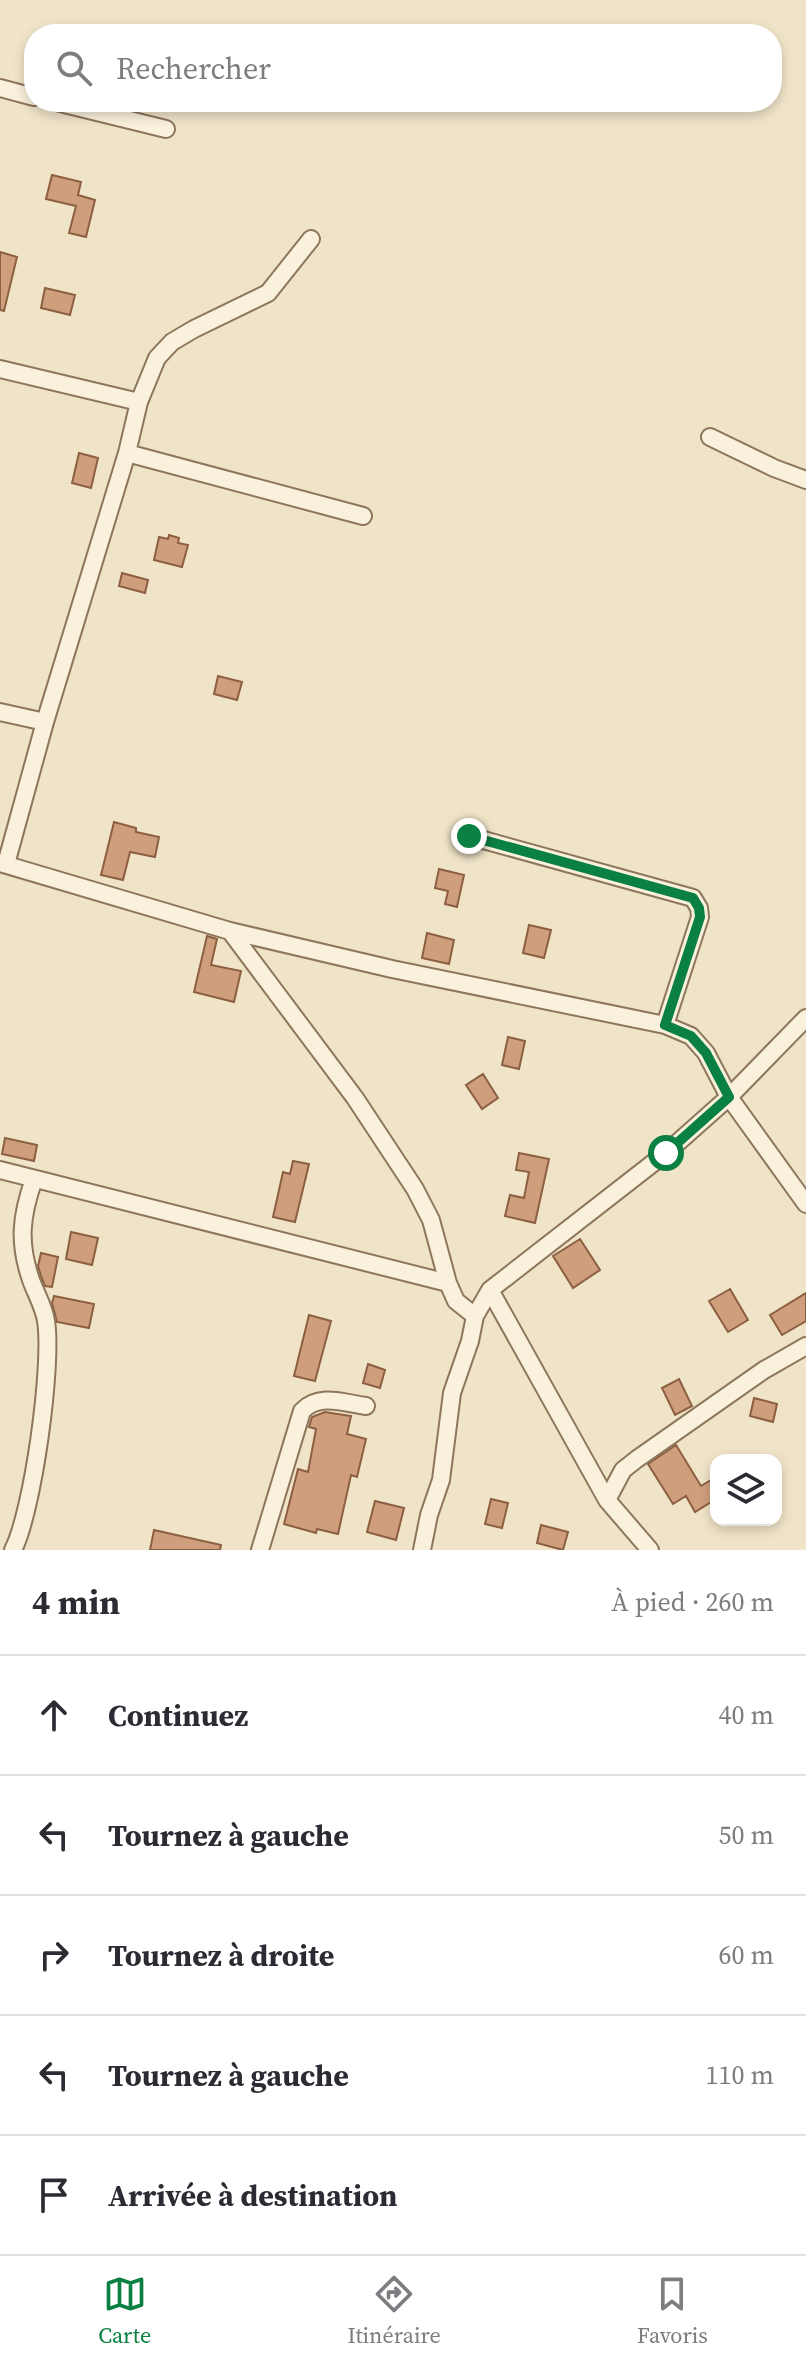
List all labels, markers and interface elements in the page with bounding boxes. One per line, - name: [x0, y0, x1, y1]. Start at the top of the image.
- search box: [24, 24, 782, 112]
- icon: search: [52, 46, 96, 90]
- text: Rechercher: [116, 48, 271, 89]
- route end: [451, 818, 487, 854]
- route start: [648, 1135, 684, 1171]
- map controls: [710, 1454, 782, 1526]
- button: layers: [710, 1454, 782, 1526]
- text: 4 min: [32, 1579, 120, 1625]
- text: À pied · 260 m: [611, 1584, 774, 1620]
- icon: ahead: [32, 1693, 76, 1737]
- text: Continuez: [108, 1695, 248, 1736]
- text: 40 m: [719, 1697, 774, 1733]
- icon: left: [32, 1813, 76, 1857]
- text: Tournez à gauche: [108, 1815, 349, 1856]
- text: 50 m: [719, 1817, 774, 1853]
- icon: right: [32, 1933, 76, 1977]
- text: Tournez à droite: [108, 1935, 334, 1976]
- text: 60 m: [719, 1937, 774, 1973]
- icon: left: [32, 2053, 76, 2097]
- text: Tournez à gauche: [108, 2055, 349, 2096]
- text: 110 m: [706, 2057, 774, 2093]
- icon: arrive: [32, 2173, 76, 2217]
- text: Arrivée à destination: [108, 2175, 398, 2216]
- tab: Carte: [98, 2272, 151, 2350]
- tab: Itinéraire: [347, 2272, 441, 2350]
- tab: Favoris: [637, 2272, 708, 2350]

